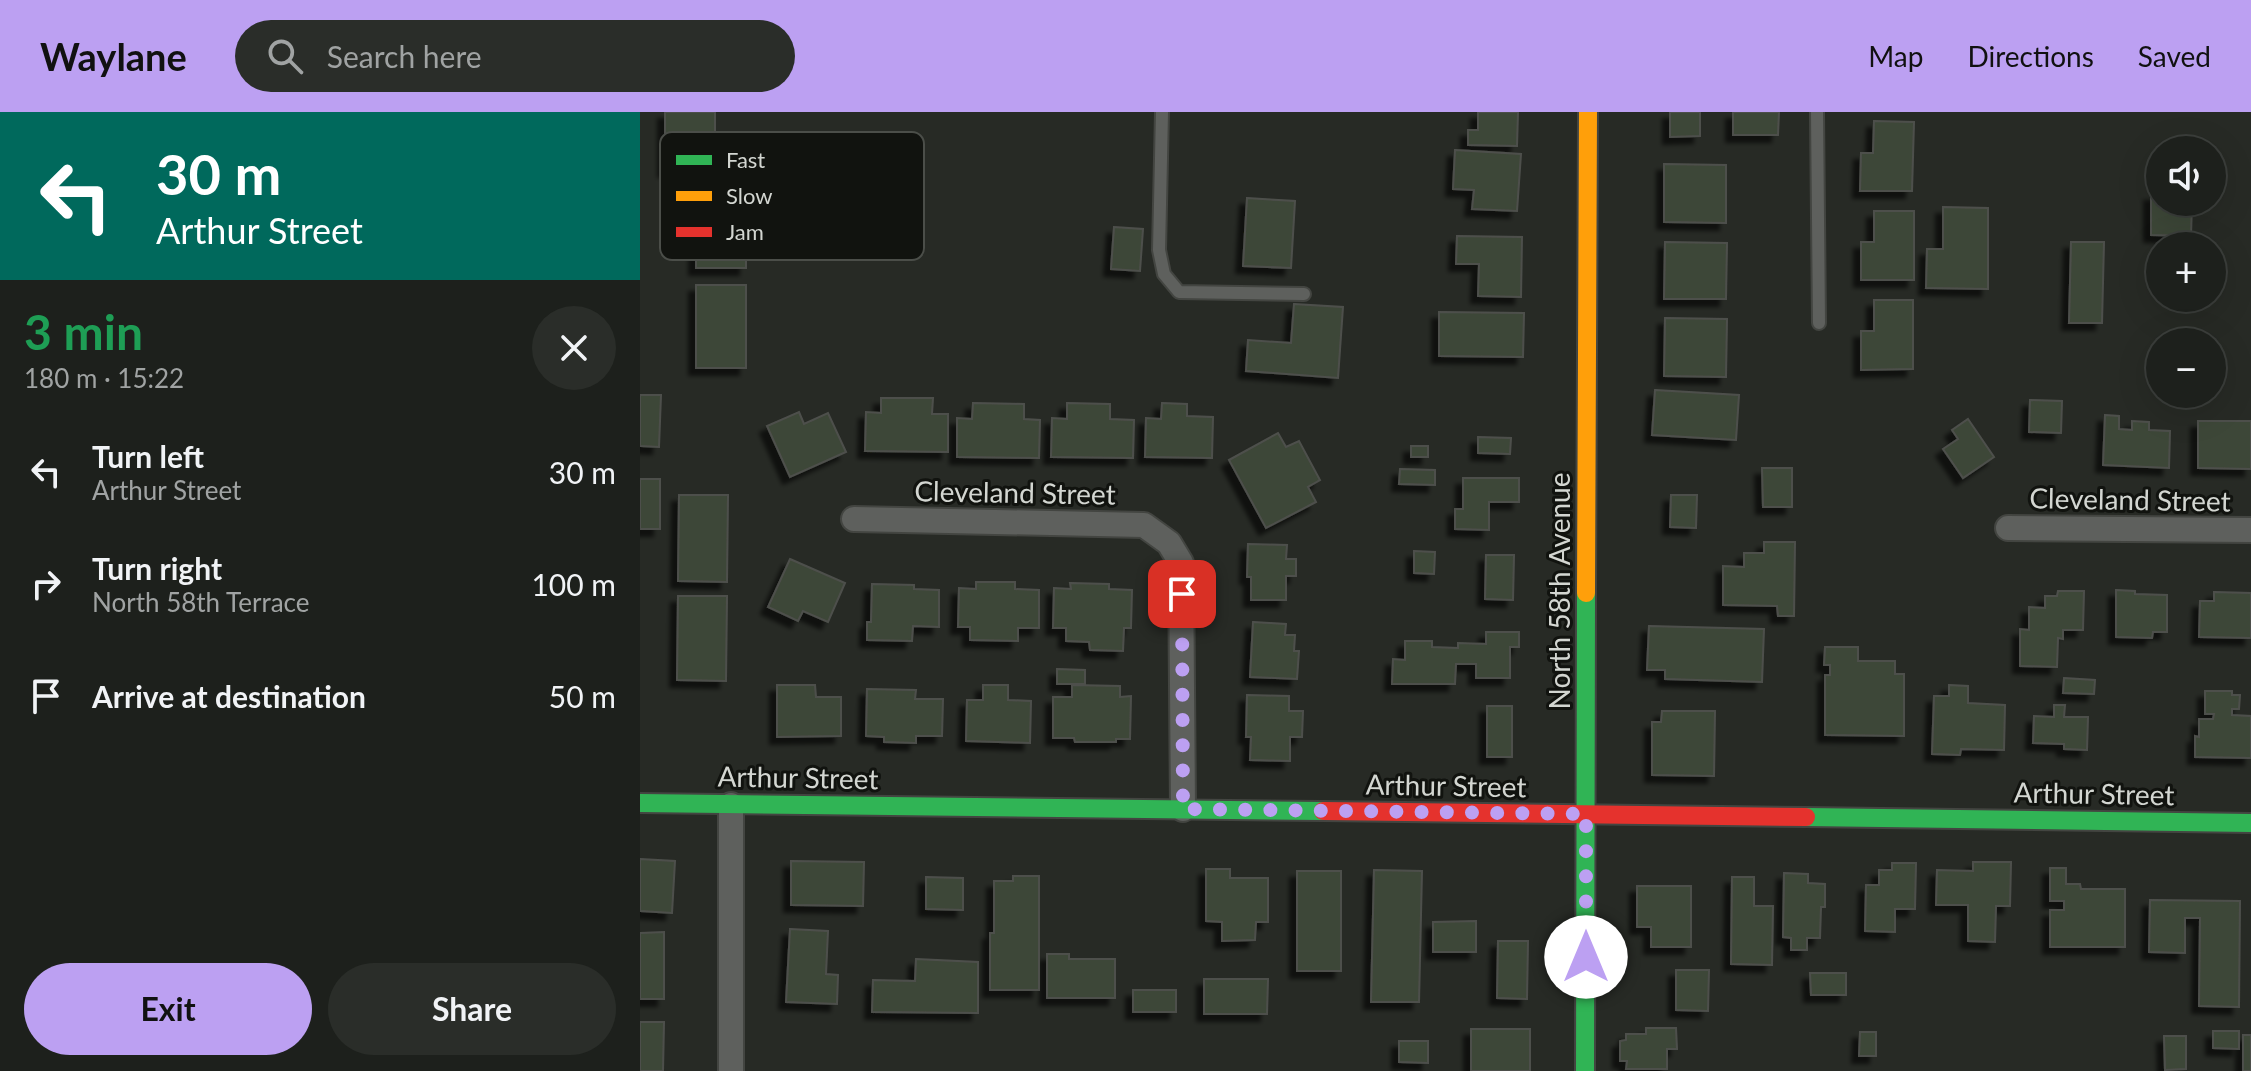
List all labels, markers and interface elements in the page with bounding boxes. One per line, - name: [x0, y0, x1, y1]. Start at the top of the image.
- search box: [235, 20, 795, 92]
- text: Waylane: [40, 33, 187, 79]
- icon: search: [263, 34, 307, 78]
- text: Search here: [327, 38, 482, 74]
- text: Map: [1868, 39, 1923, 73]
- text: Directions: [1967, 39, 2094, 73]
- text: Saved: [2138, 39, 2211, 73]
- legend: [660, 132, 924, 260]
- map controls: [2146, 136, 2226, 408]
- button: sound: [2146, 136, 2226, 216]
- text: 30 m: [156, 140, 281, 207]
- icon: left: [24, 144, 128, 248]
- text: Fast: [726, 146, 765, 173]
- text: Slow: [726, 182, 773, 209]
- text: Arthur Street: [156, 208, 363, 252]
- text: Jam: [726, 218, 764, 245]
- button: +: [2146, 232, 2226, 312]
- text: 3 min: [24, 303, 143, 360]
- button: close: [532, 306, 616, 390]
- button: −: [2146, 328, 2226, 408]
- text: 180 m · 15:22: [24, 362, 184, 394]
- text: Turn left: [92, 438, 204, 474]
- icon: left: [24, 450, 68, 494]
- text: 30 m: [549, 454, 616, 490]
- street label: Cleveland Street: [914, 473, 1116, 511]
- street label: North 58th Avenue: [1542, 473, 1576, 709]
- text: Arthur Street: [92, 474, 241, 506]
- street label: Cleveland Street: [2029, 480, 2231, 518]
- text: Turn right: [92, 550, 222, 586]
- pin: [1148, 560, 1216, 628]
- icon: right: [24, 562, 68, 606]
- text: 100 m: [531, 566, 616, 602]
- icon: arrive: [1160, 572, 1204, 616]
- text: North 58th Terrace: [92, 586, 309, 618]
- icon: arrive: [24, 674, 68, 718]
- text: Arrive at destination: [92, 678, 366, 714]
- text: 50 m: [549, 678, 616, 714]
- street label: Arthur Street: [717, 759, 879, 795]
- street label: Arthur Street: [1365, 767, 1527, 803]
- street label: Arthur Street: [2013, 775, 2175, 811]
- position arrow: [1544, 915, 1628, 999]
- button: Exit: [24, 963, 312, 1055]
- button: Share: [328, 963, 616, 1055]

